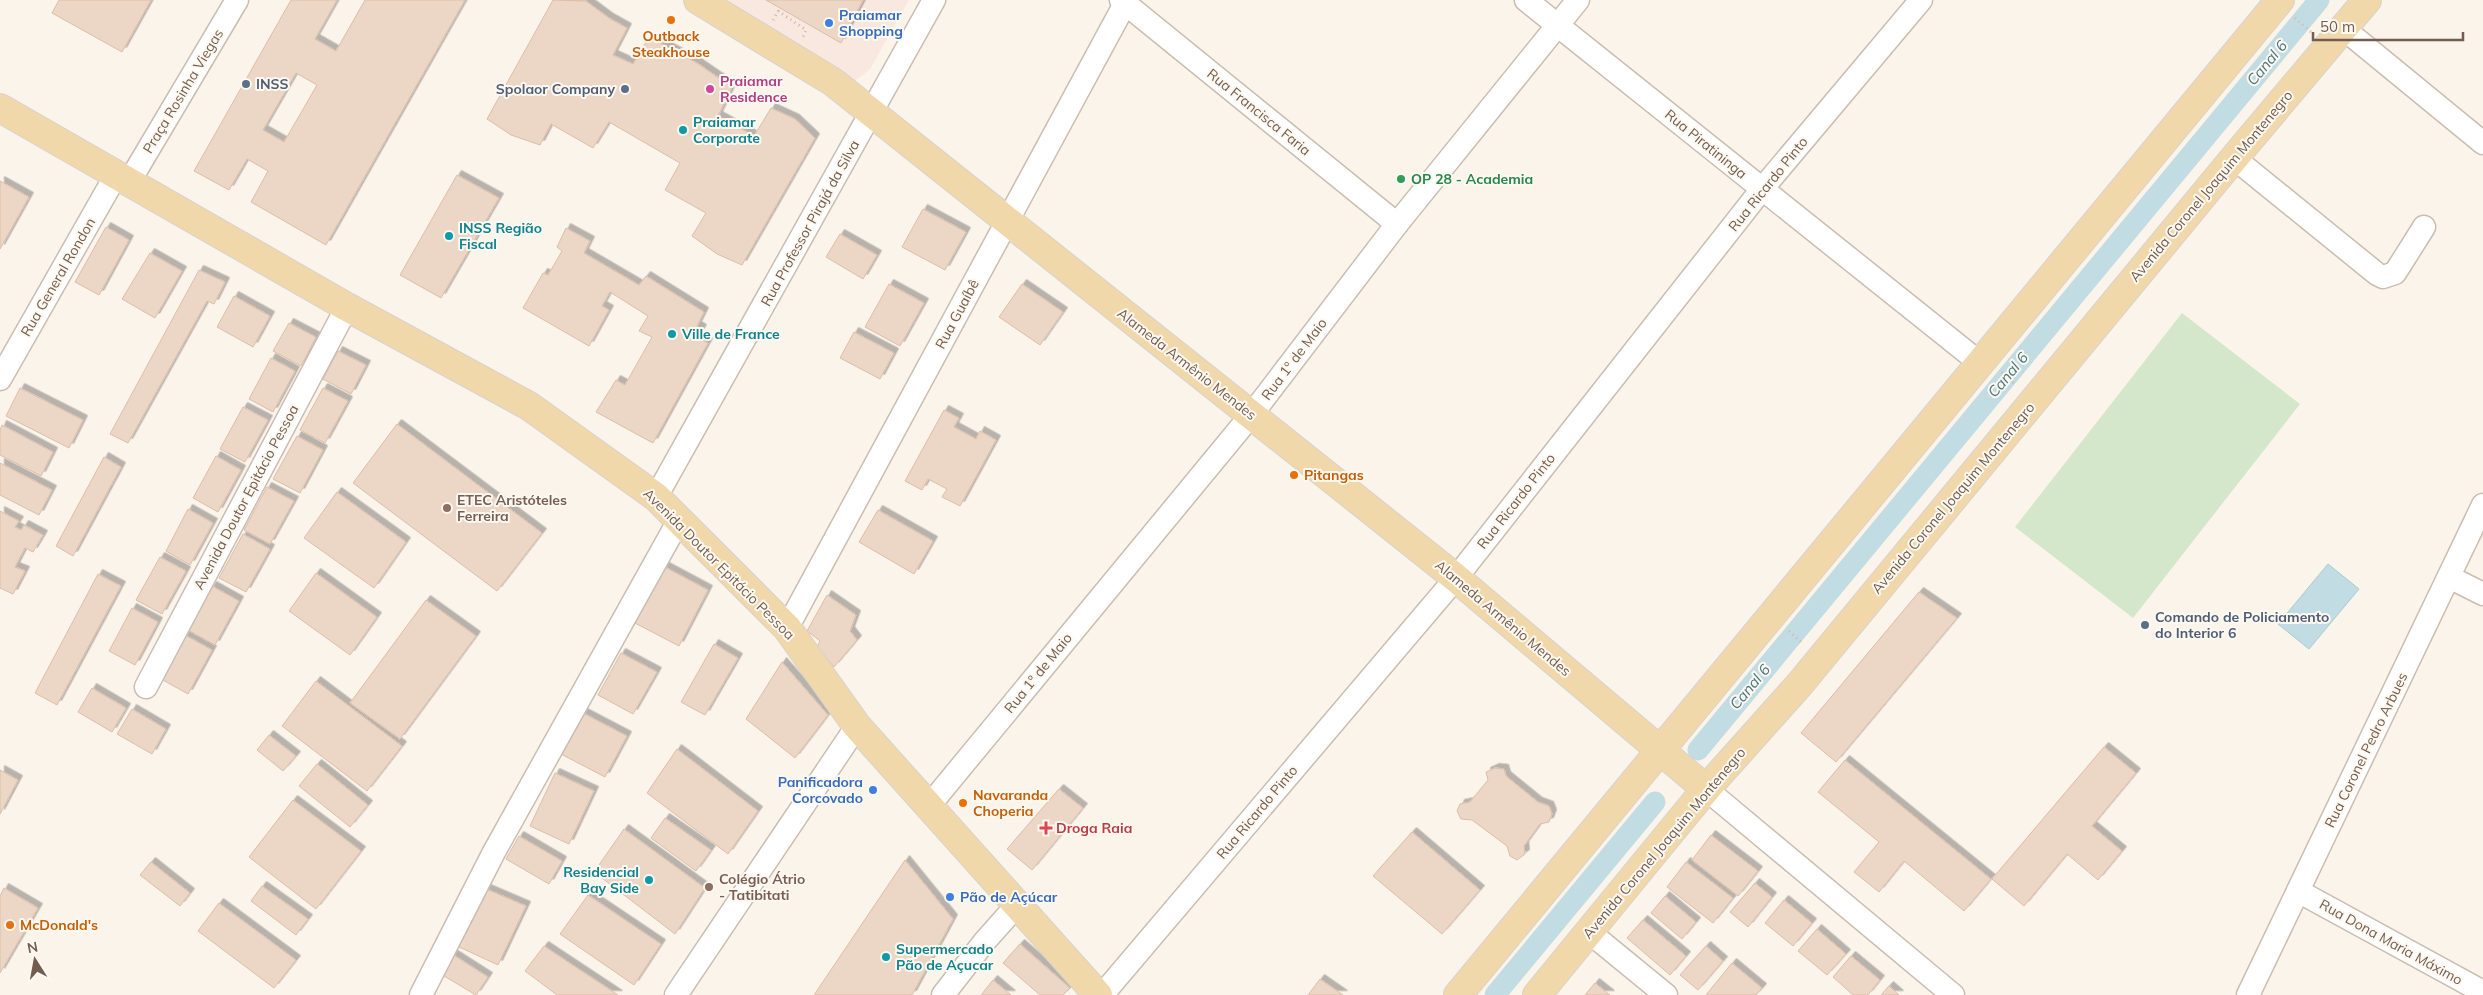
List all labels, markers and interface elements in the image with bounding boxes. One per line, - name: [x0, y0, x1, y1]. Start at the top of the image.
- place label: Praiamar Shopping: [839, 6, 903, 40]
- scale bar: [2313, 10, 2463, 42]
- marker: Outback Steakhouse: [665, 14, 677, 26]
- marker: Praiamar Shopping: [823, 17, 835, 29]
- text: 50 m: [2320, 17, 2355, 36]
- street label: Praça Rosinha Viegas: [139, 25, 227, 157]
- place label: Outback Steakhouse: [632, 27, 710, 61]
- water label: Canal 6: [2242, 35, 2292, 89]
- street label: Rua Francisca Faria: [1204, 65, 1314, 159]
- place label: Praiamar Residence: [720, 72, 788, 106]
- place label: INSS: [256, 75, 289, 93]
- marker: INSS: [240, 78, 252, 90]
- place label: Spolaor Company: [496, 80, 615, 98]
- marker: Spolaor Company: [619, 83, 631, 95]
- marker: Praiamar Residence: [704, 83, 716, 95]
- street label: Avenida Coronel Joaquim Montenegro: [2126, 87, 2296, 285]
- street label: Rua Piratininga: [1661, 105, 1751, 183]
- place label: Praiamar Corporate: [693, 113, 760, 147]
- marker: Praiamar Corporate: [677, 124, 689, 136]
- street label: Rua Ricardo Pinto: [1724, 133, 1812, 235]
- street label: Rua Professor Pirajá da Silva: [757, 137, 863, 309]
- place label: OP 28 - Academia: [1411, 170, 1533, 188]
- marker: OP 28 - Academia: [1395, 173, 1407, 185]
- street label: Rua General Rondon: [17, 214, 99, 340]
- place label: INSS Região Fiscal: [459, 219, 542, 253]
- marker: INSS Região Fiscal: [443, 230, 455, 242]
- street label: Rua Guaíbê: [931, 276, 983, 352]
- street label: Alameda Armênio Mendes: [1114, 304, 1260, 424]
- street label: Rua 1º de Maio: [1257, 314, 1331, 404]
- place label: Ville de France: [681, 325, 780, 343]
- marker: Ville de France: [666, 328, 678, 340]
- water label: Canal 6: [1983, 347, 2033, 401]
- street label: Avenida Coronel Joaquim Montenegro: [1868, 399, 2038, 597]
- street label: Avenida Doutor Epitácio Pessoa: [190, 401, 302, 593]
- street label: Rua Ricardo Pinto: [1473, 450, 1559, 552]
- place label: Pitangas: [1304, 466, 1364, 484]
- marker: Pitangas: [1288, 469, 1300, 481]
- street label: Avenida Doutor Epitácio Pessoa: [640, 485, 798, 643]
- place label: ETEC Aristóteles Ferreira: [457, 491, 567, 525]
- marker: ETEC Aristóteles Ferreira: [441, 502, 453, 514]
- street label: Alameda Armênio Mendes: [1431, 556, 1575, 680]
- place label: Comando de Policiamento do Interior 6: [2155, 608, 2329, 642]
- marker: Comando de Policiamento do Interior 6: [2139, 619, 2151, 631]
- street label: Rua 1º de Maio: [1000, 629, 1076, 717]
- water label: Canal 6: [1725, 659, 1775, 713]
- street label: Rua Coronel Pedro Arbues: [2321, 669, 2411, 831]
- street label: Avenida Coronel Joaquim Montenegro: [1579, 744, 1749, 942]
- street label: Rua Ricardo Pinto: [1213, 762, 1301, 862]
- place label: Panificadora Corcovado: [778, 773, 863, 807]
- marker: Panificadora Corcovado: [867, 784, 879, 796]
- place label: Navaranda Choperia: [973, 786, 1048, 820]
- marker: Navaranda Choperia: [957, 797, 969, 809]
- place label: Droga Raia: [1056, 819, 1132, 837]
- marker: Droga Raia: [1040, 822, 1052, 834]
- place label: Residencial Bay Side: [563, 863, 639, 897]
- place label: Colégio Átrio - Tatibitati: [719, 870, 805, 904]
- marker: Residencial Bay Side: [643, 874, 655, 886]
- marker: Colégio Átrio - Tatibitati: [703, 881, 715, 893]
- place label: Pão de Açúcar: [960, 888, 1058, 906]
- marker: Pão de Açúcar: [944, 891, 956, 903]
- street label: Rua Dona Maria Máximo: [2316, 895, 2466, 989]
- place label: McDonald's: [20, 916, 98, 934]
- marker: McDonald's: [4, 919, 16, 931]
- north arrow: [10, 935, 60, 985]
- text: N: [26, 937, 39, 957]
- place label: Supermercado Pão de Açucar: [896, 940, 994, 974]
- marker: Supermercado Pão de Açucar: [880, 951, 892, 963]

